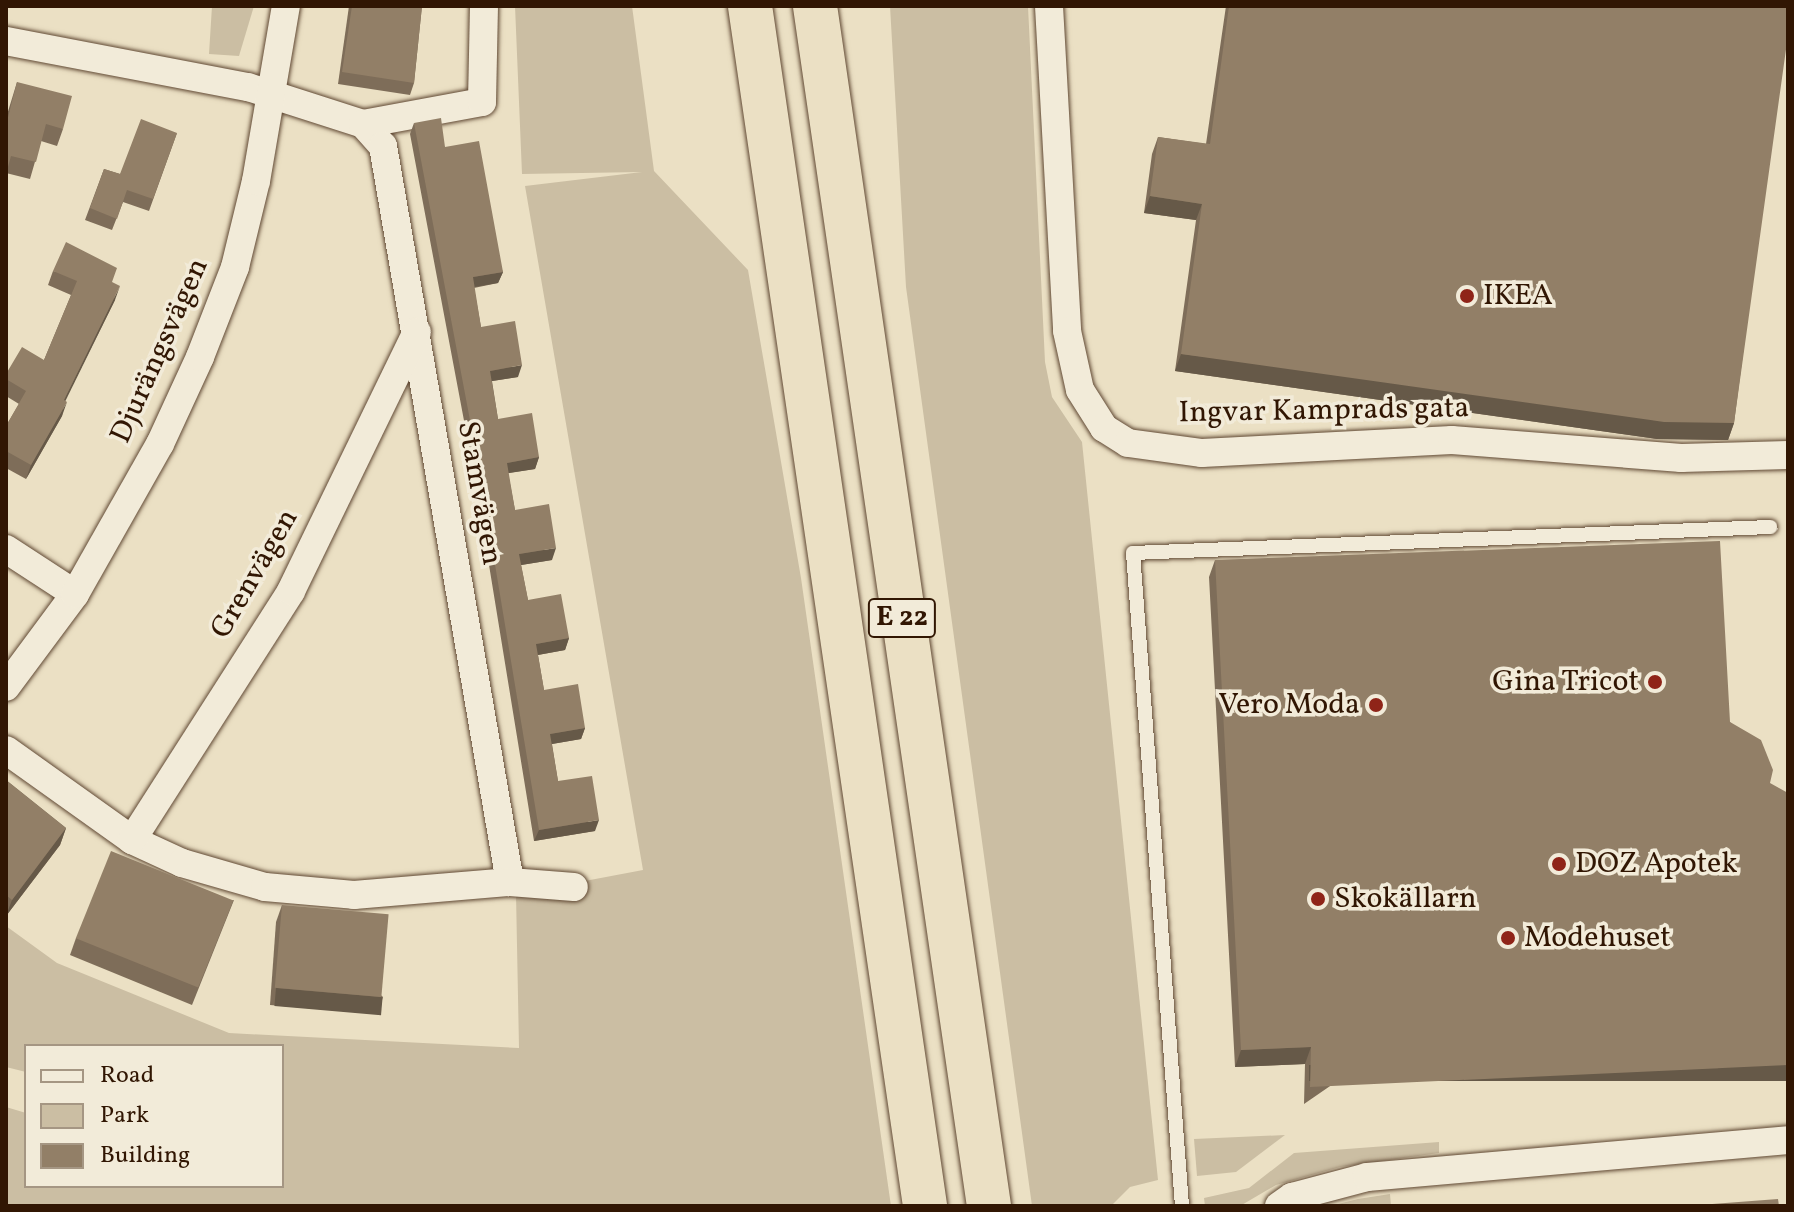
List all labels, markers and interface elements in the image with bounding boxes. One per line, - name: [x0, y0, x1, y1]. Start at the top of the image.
- street label: Djurängsvägen: [103, 253, 217, 449]
- place label: IKEA: [1483, 278, 1553, 314]
- marker: IKEA: [1458, 287, 1476, 305]
- street label: Ingvar Kamprads gata: [1178, 390, 1470, 432]
- street label: Stamvägen: [449, 418, 509, 568]
- street label: Grenvägen: [203, 503, 307, 645]
- road number: E 22: [866, 594, 938, 642]
- place label: Gina Tricot: [1491, 664, 1639, 700]
- marker: Gina Tricot: [1646, 673, 1664, 691]
- place label: Vero Moda: [1218, 687, 1360, 723]
- marker: Vero Moda: [1367, 696, 1385, 714]
- place label: DOZ Apotek: [1575, 846, 1738, 882]
- marker: DOZ Apotek: [1550, 855, 1568, 873]
- place label: Skokällarn: [1334, 881, 1477, 917]
- marker: Skokällarn: [1309, 890, 1327, 908]
- place label: Modehuset: [1524, 920, 1671, 956]
- marker: Modehuset: [1499, 929, 1517, 947]
- legend: [24, 1044, 284, 1188]
- text: Road: [100, 1059, 154, 1093]
- text: Park: [100, 1099, 149, 1133]
- text: Building: [100, 1139, 190, 1173]

